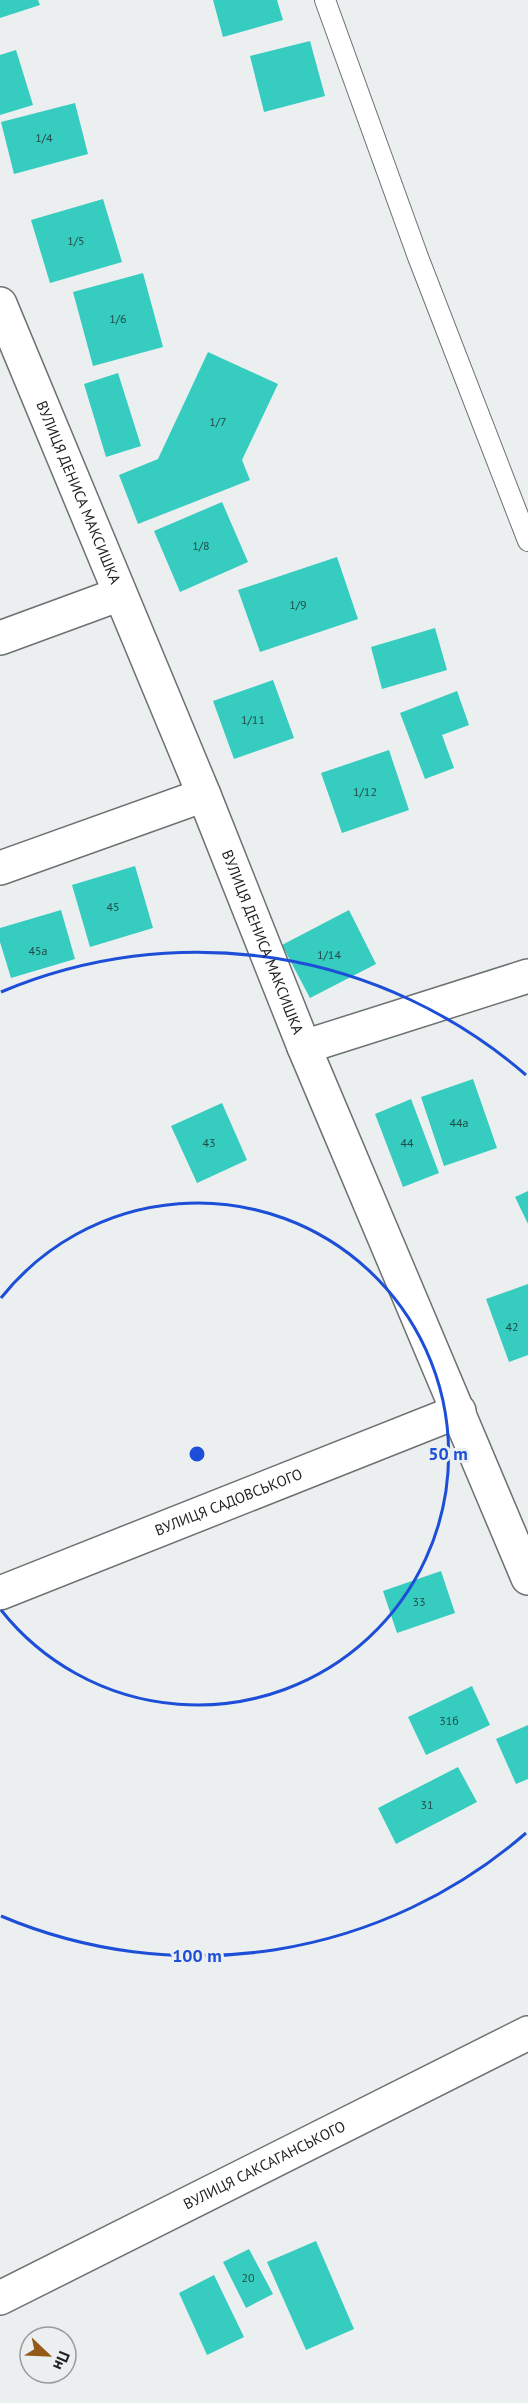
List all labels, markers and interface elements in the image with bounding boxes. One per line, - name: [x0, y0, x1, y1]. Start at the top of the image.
- house number: 1/4: [35, 130, 53, 145]
- house number: 1/5: [67, 233, 85, 248]
- house number: 1/6: [109, 311, 127, 326]
- street label: ВУЛИЦЯ ДЕНИСА МАКСИШКА: [32, 398, 125, 587]
- house number: 1/7: [209, 414, 227, 429]
- house number: 1/8: [192, 538, 210, 553]
- house number: 1/9: [289, 597, 307, 612]
- house number: 1/11: [241, 712, 265, 727]
- house number: 1/12: [353, 784, 377, 799]
- street label: ВУЛИЦЯ ДЕНИСА МАКСИШКА: [218, 847, 308, 1037]
- house number: 45: [106, 899, 120, 914]
- house number: 45а: [28, 943, 48, 958]
- house number: 1/14: [317, 947, 341, 962]
- house number: 44а: [449, 1115, 469, 1130]
- house number: 43: [202, 1135, 216, 1150]
- house number: 44: [400, 1135, 414, 1150]
- house number: 42: [505, 1319, 519, 1334]
- text: 50 m: [428, 1442, 468, 1465]
- centre of rings: [187, 1444, 207, 1464]
- street label: ВУЛИЦЯ САДОВСЬКОГО: [152, 1464, 305, 1540]
- house number: 33: [412, 1594, 426, 1609]
- house number: 31б: [439, 1713, 459, 1728]
- house number: 31: [420, 1797, 434, 1812]
- text: 100 m: [172, 1944, 222, 1967]
- street label: ВУЛИЦЯ САКСАГАНСЬКОГО: [180, 2116, 349, 2213]
- house number: 20: [241, 2270, 255, 2285]
- north arrow: [18, 2325, 78, 2385]
- text: Пн: [49, 2348, 75, 2373]

